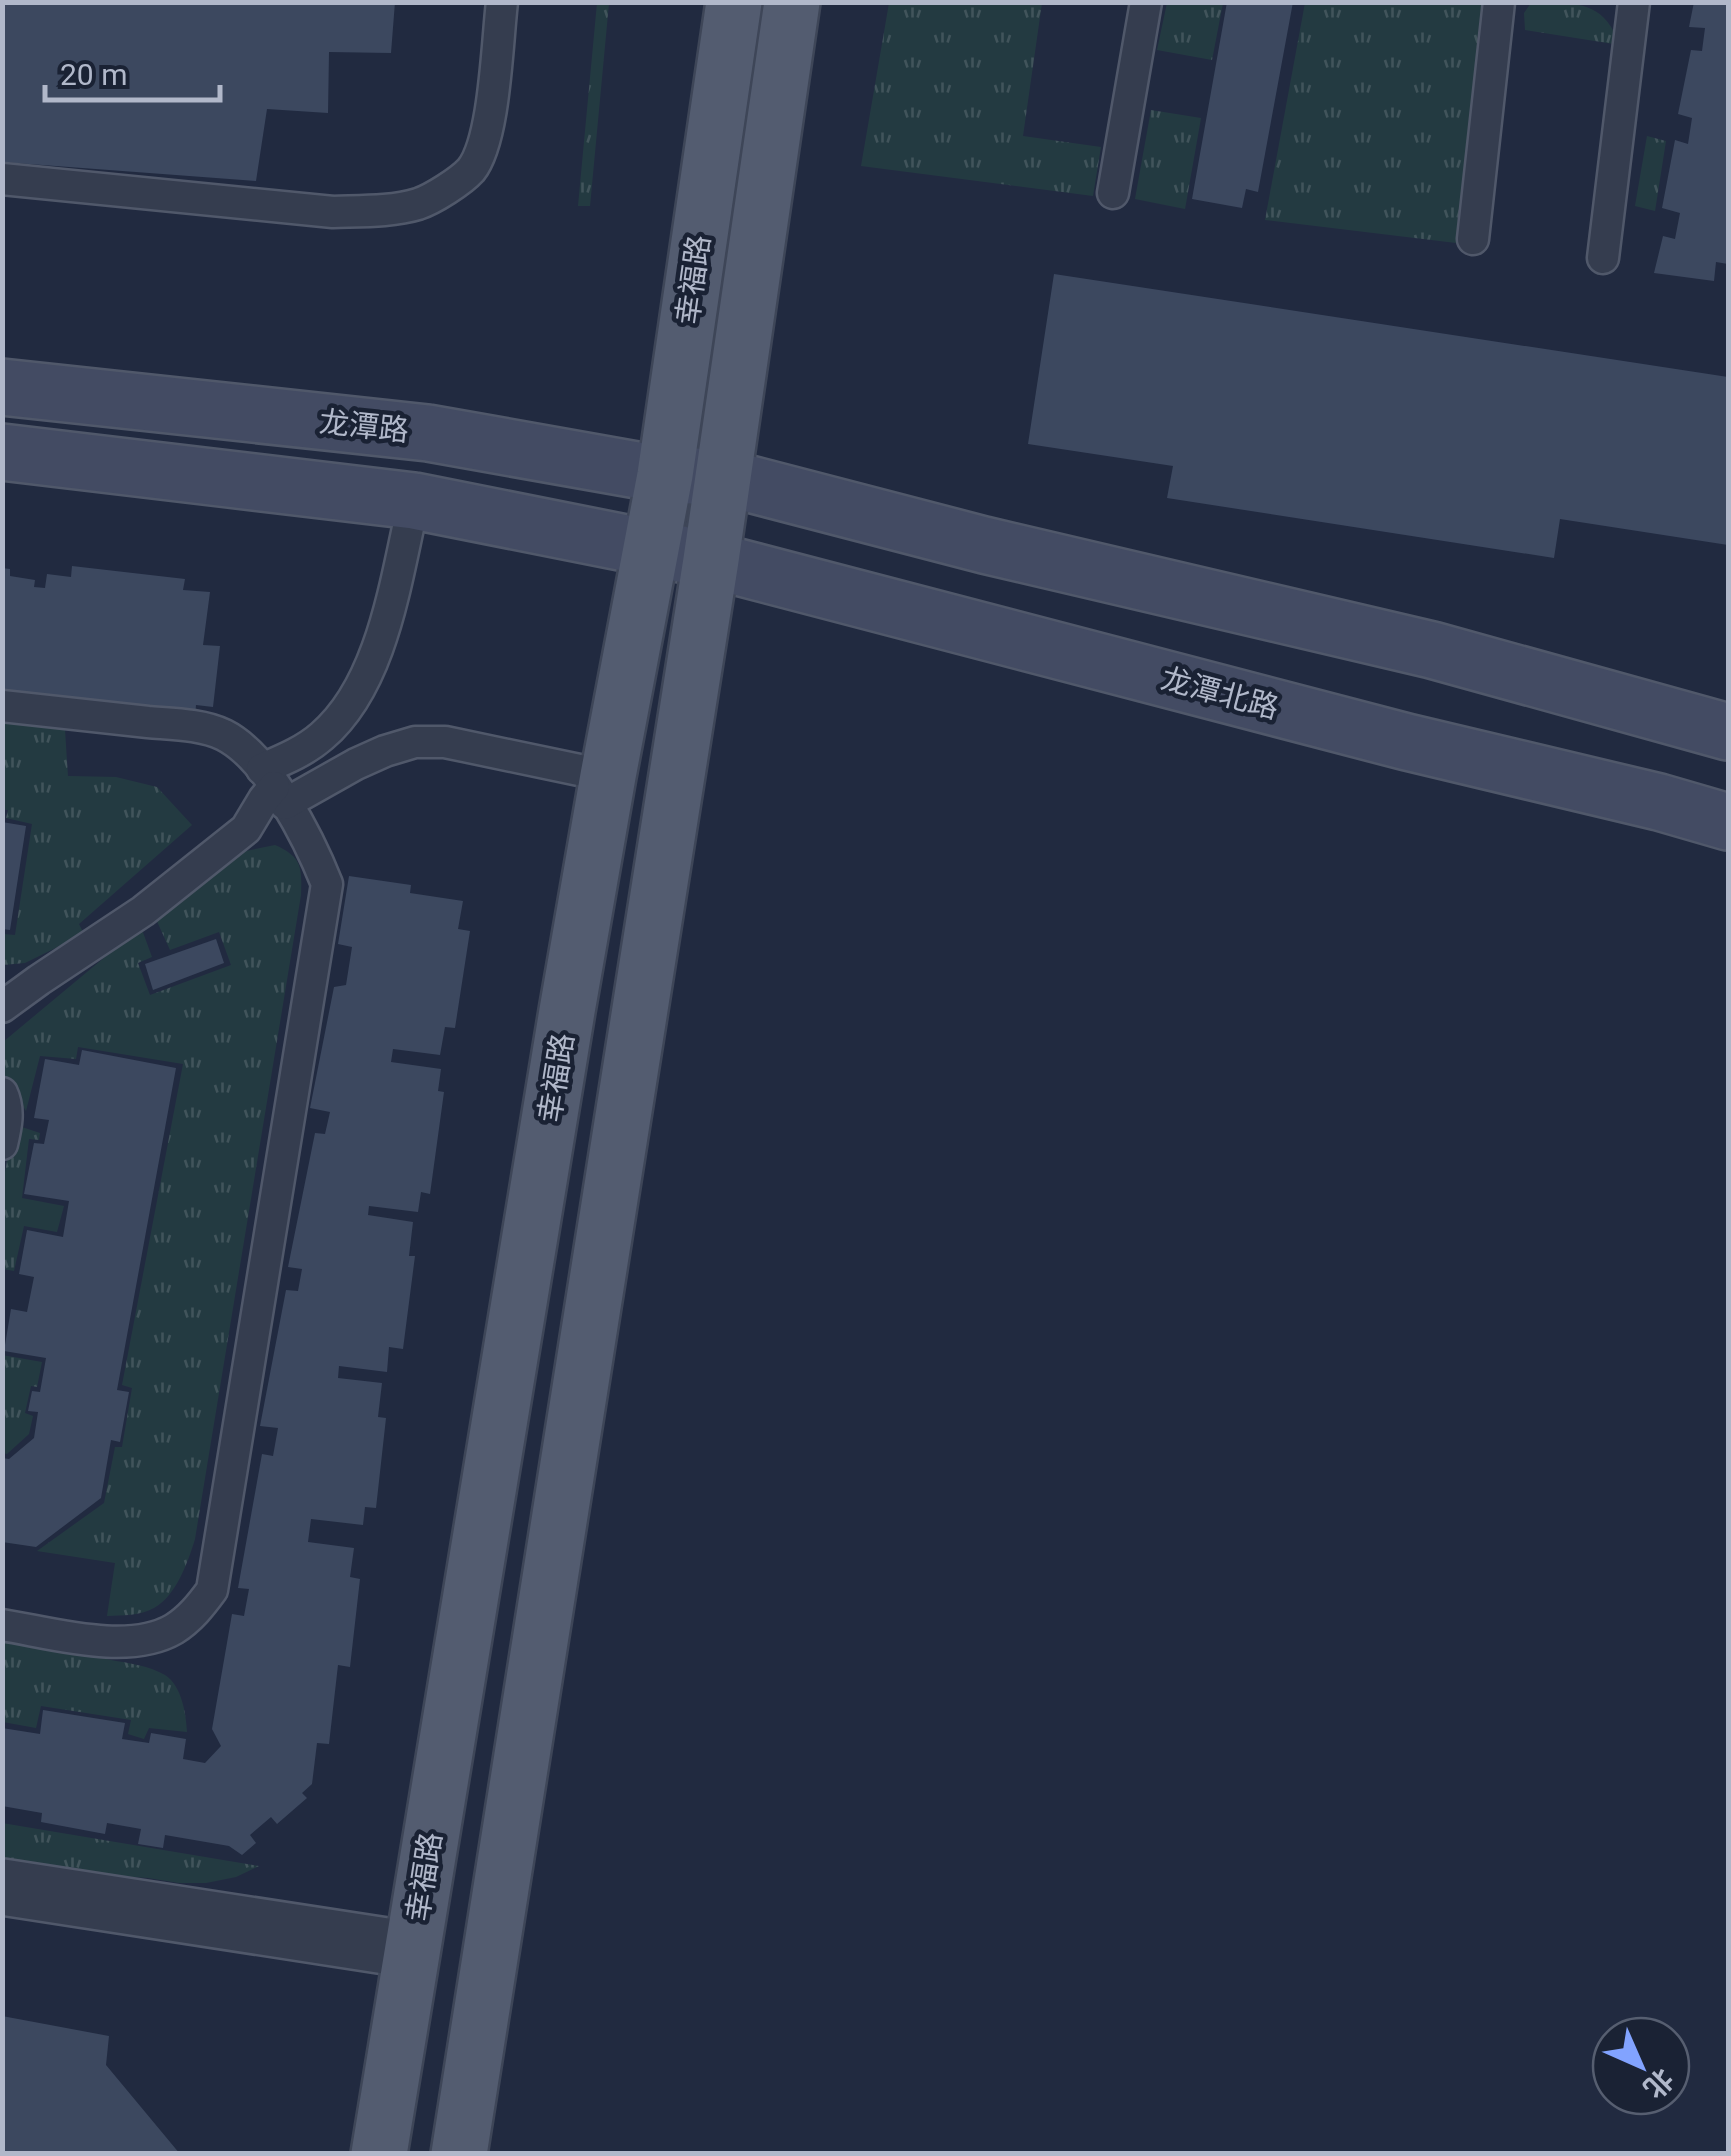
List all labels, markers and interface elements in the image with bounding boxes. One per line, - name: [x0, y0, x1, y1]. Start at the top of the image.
- scale bar: [45, 40, 220, 102]
- text: 20 m: [60, 57, 127, 92]
- street label: 幸福路: [669, 233, 717, 327]
- street label: 龙潭路: [317, 404, 411, 448]
- street label: 龙潭北路: [1158, 661, 1282, 725]
- street label: 幸福路: [532, 1031, 580, 1125]
- street label: 幸福路: [400, 1830, 448, 1924]
- north arrow: [1591, 2016, 1691, 2116]
- text: 北: [1637, 2062, 1680, 2105]

